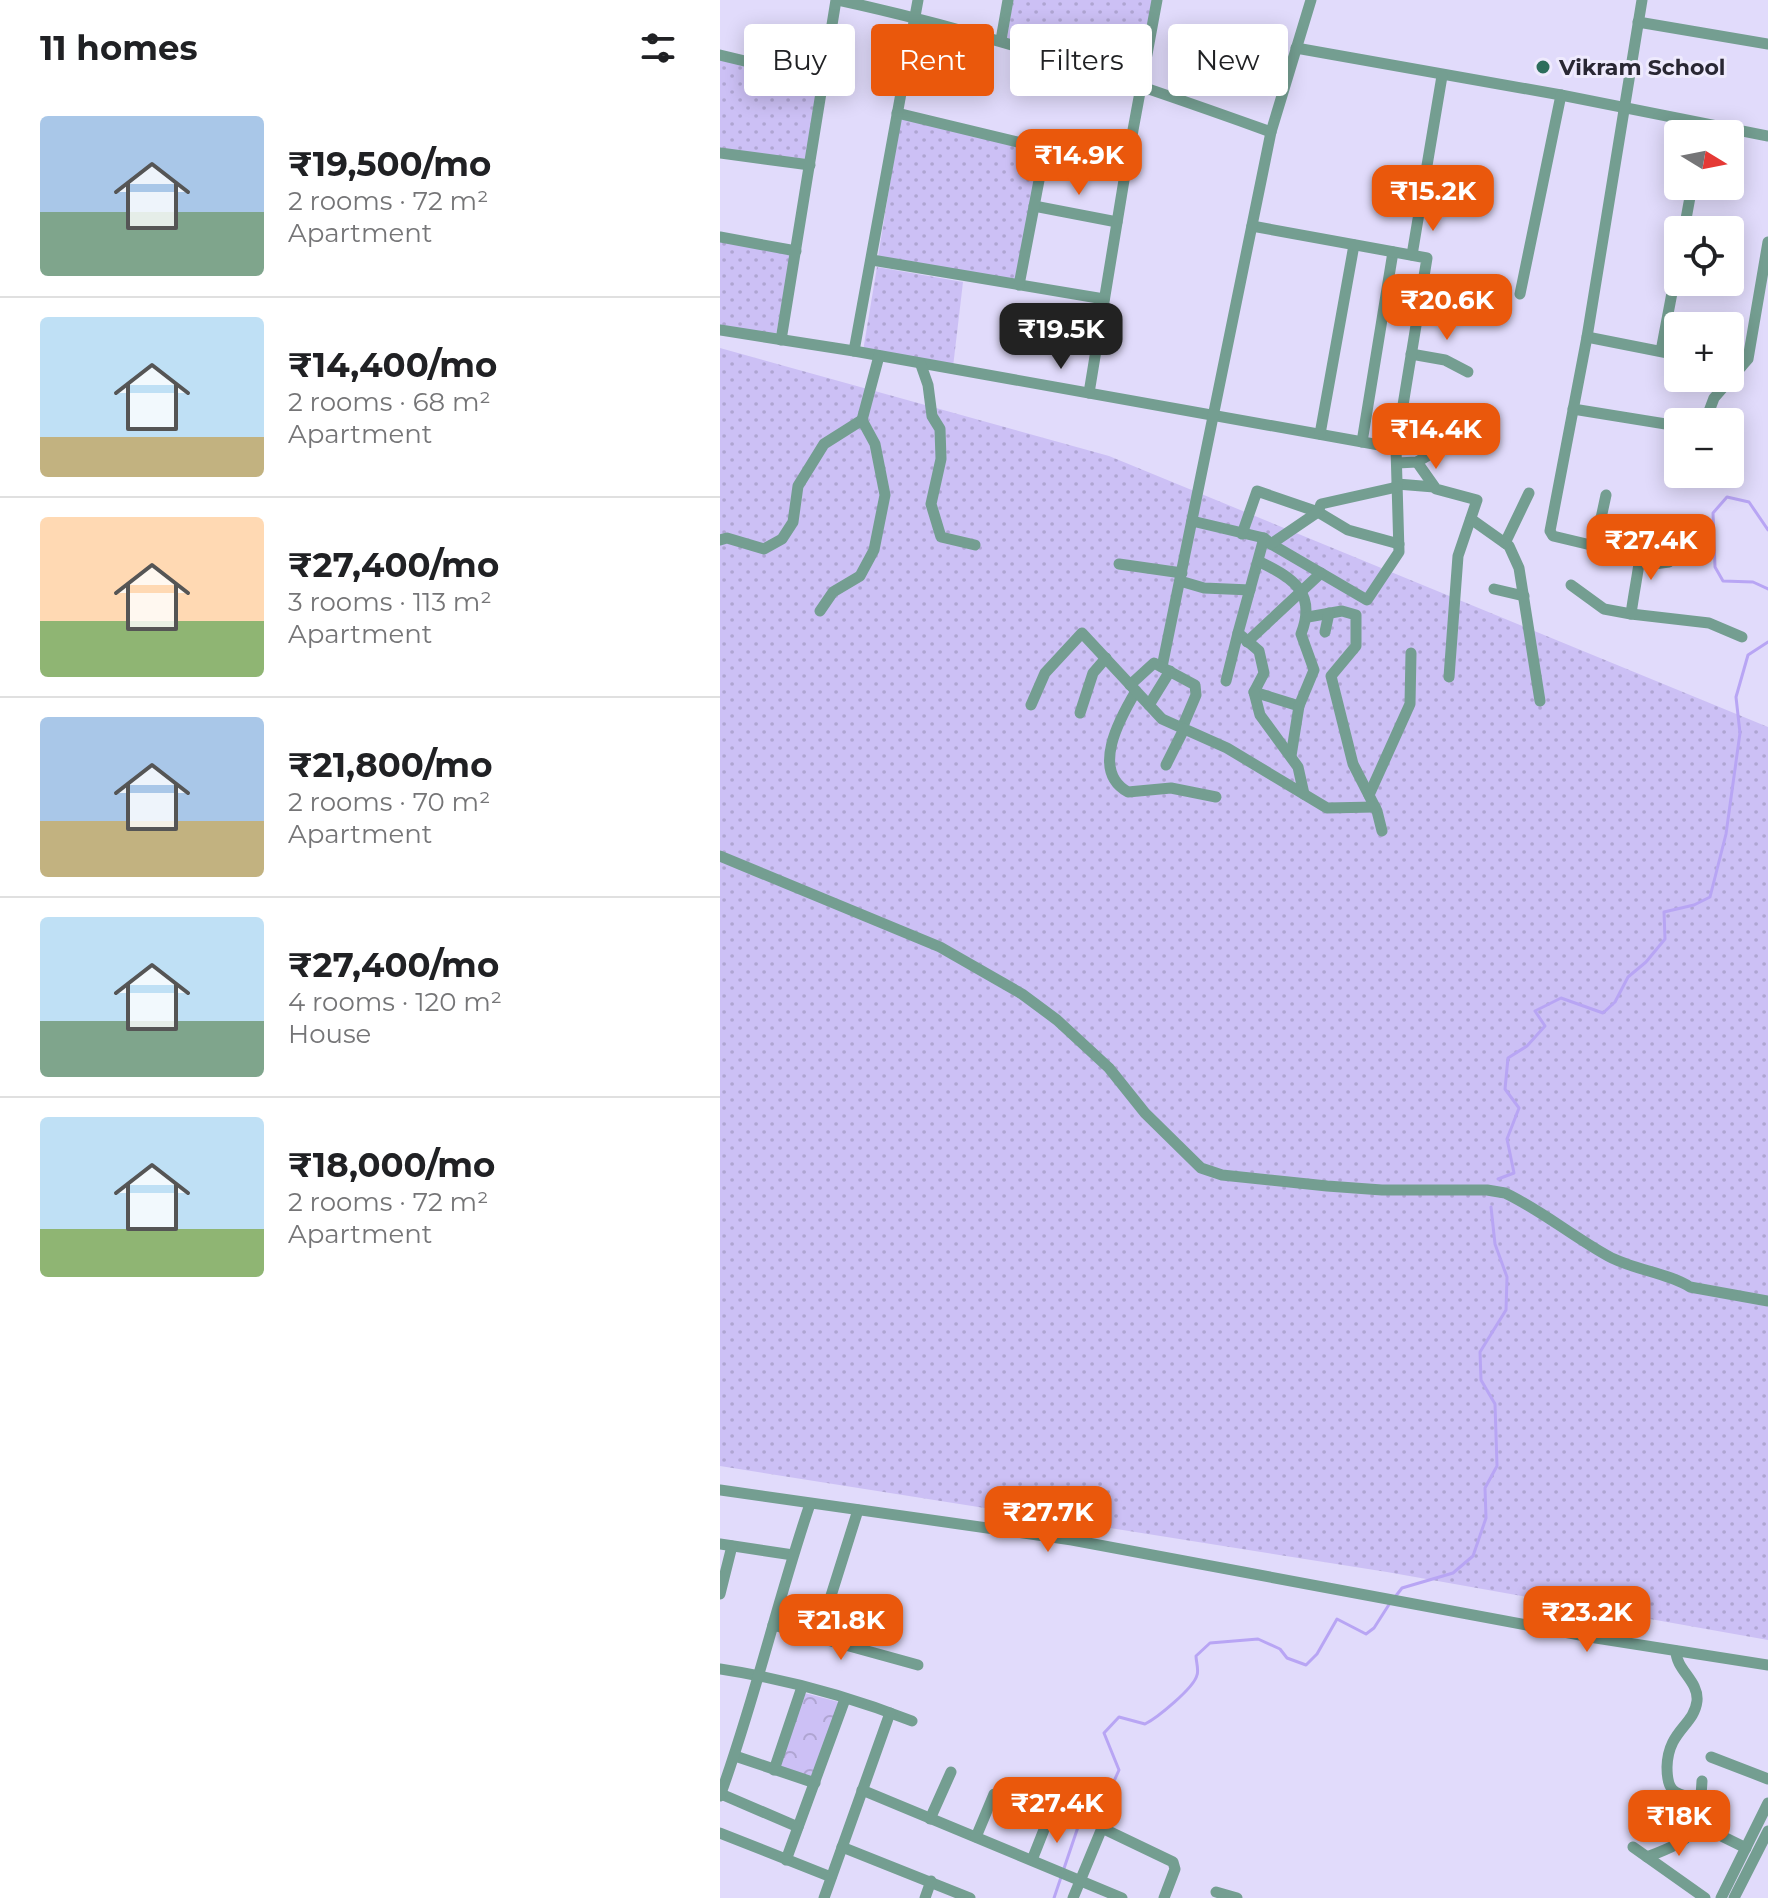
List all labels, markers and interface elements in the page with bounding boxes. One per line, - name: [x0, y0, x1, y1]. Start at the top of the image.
- chip: Buy: [744, 24, 855, 96]
- chip: Rent: [871, 24, 994, 96]
- chip: Filters: [1010, 24, 1152, 96]
- chip: New: [1168, 24, 1288, 96]
- icon: filters: [636, 26, 680, 70]
- text: 11 homes: [40, 27, 198, 69]
- place label: Vikram School: [1558, 54, 1725, 81]
- marker: Vikram School: [1534, 58, 1552, 76]
- north arrow: [1664, 120, 1744, 200]
- map controls: [1664, 120, 1744, 488]
- pin: ₹14.9K: [1014, 129, 1144, 197]
- text: ₹14.9K: [1034, 139, 1124, 171]
- text: ₹19,500/mo: [288, 143, 491, 185]
- icon: home: [104, 148, 200, 244]
- pin: ₹15.2K: [1368, 165, 1498, 233]
- text: ₹15.2K: [1390, 175, 1476, 207]
- text: 2 rooms · 72 m²: [288, 185, 488, 217]
- button: locate: [1664, 216, 1744, 296]
- text: Apartment: [288, 217, 432, 249]
- pin: ₹20.6K: [1382, 274, 1512, 342]
- text: ₹20.6K: [1400, 284, 1494, 316]
- pin: ₹19.5K: [996, 303, 1126, 371]
- button: +: [1664, 312, 1744, 392]
- text: ₹19.5K: [1018, 313, 1104, 345]
- text: ₹14,400/mo: [288, 344, 497, 386]
- icon: home: [104, 349, 200, 445]
- text: 2 rooms · 68 m²: [288, 386, 491, 418]
- pin: ₹14.4K: [1371, 403, 1501, 471]
- button: −: [1664, 408, 1744, 488]
- text: ₹14.4K: [1390, 413, 1482, 445]
- text: Apartment: [288, 418, 432, 450]
- pin: ₹27.4K: [1586, 514, 1716, 582]
- text: ₹27.4K: [1605, 524, 1697, 556]
- text: ₹27,400/mo: [288, 544, 499, 586]
- icon: home: [104, 549, 200, 645]
- text: 3 rooms · 113 m²: [288, 586, 492, 618]
- text: Apartment: [288, 618, 432, 650]
- text: ₹21,800/mo: [288, 744, 492, 786]
- icon: home: [104, 749, 200, 845]
- text: 2 rooms · 70 m²: [288, 786, 490, 818]
- text: Apartment: [288, 818, 432, 850]
- text: ₹27,400/mo: [288, 944, 499, 986]
- icon: home: [104, 949, 200, 1045]
- text: 4 rooms · 120 m²: [288, 986, 502, 1018]
- text: House: [288, 1018, 371, 1050]
- text: ₹18,000/mo: [288, 1144, 495, 1186]
- icon: home: [104, 1149, 200, 1245]
- text: 2 rooms · 72 m²: [288, 1186, 488, 1218]
- text: Apartment: [288, 1218, 432, 1250]
- pin: ₹27.7K: [983, 1486, 1113, 1554]
- text: ₹27.7K: [1003, 1496, 1093, 1528]
- pin: ₹23.2K: [1522, 1586, 1652, 1654]
- pin: ₹21.8K: [776, 1594, 906, 1662]
- text: ₹23.2K: [1541, 1596, 1633, 1628]
- text: ₹21.8K: [797, 1604, 885, 1636]
- pin: ₹27.4K: [992, 1777, 1122, 1845]
- text: ₹27.4K: [1011, 1787, 1103, 1819]
- pin: ₹18K: [1632, 1790, 1726, 1858]
- text: ₹18K: [1646, 1800, 1712, 1832]

